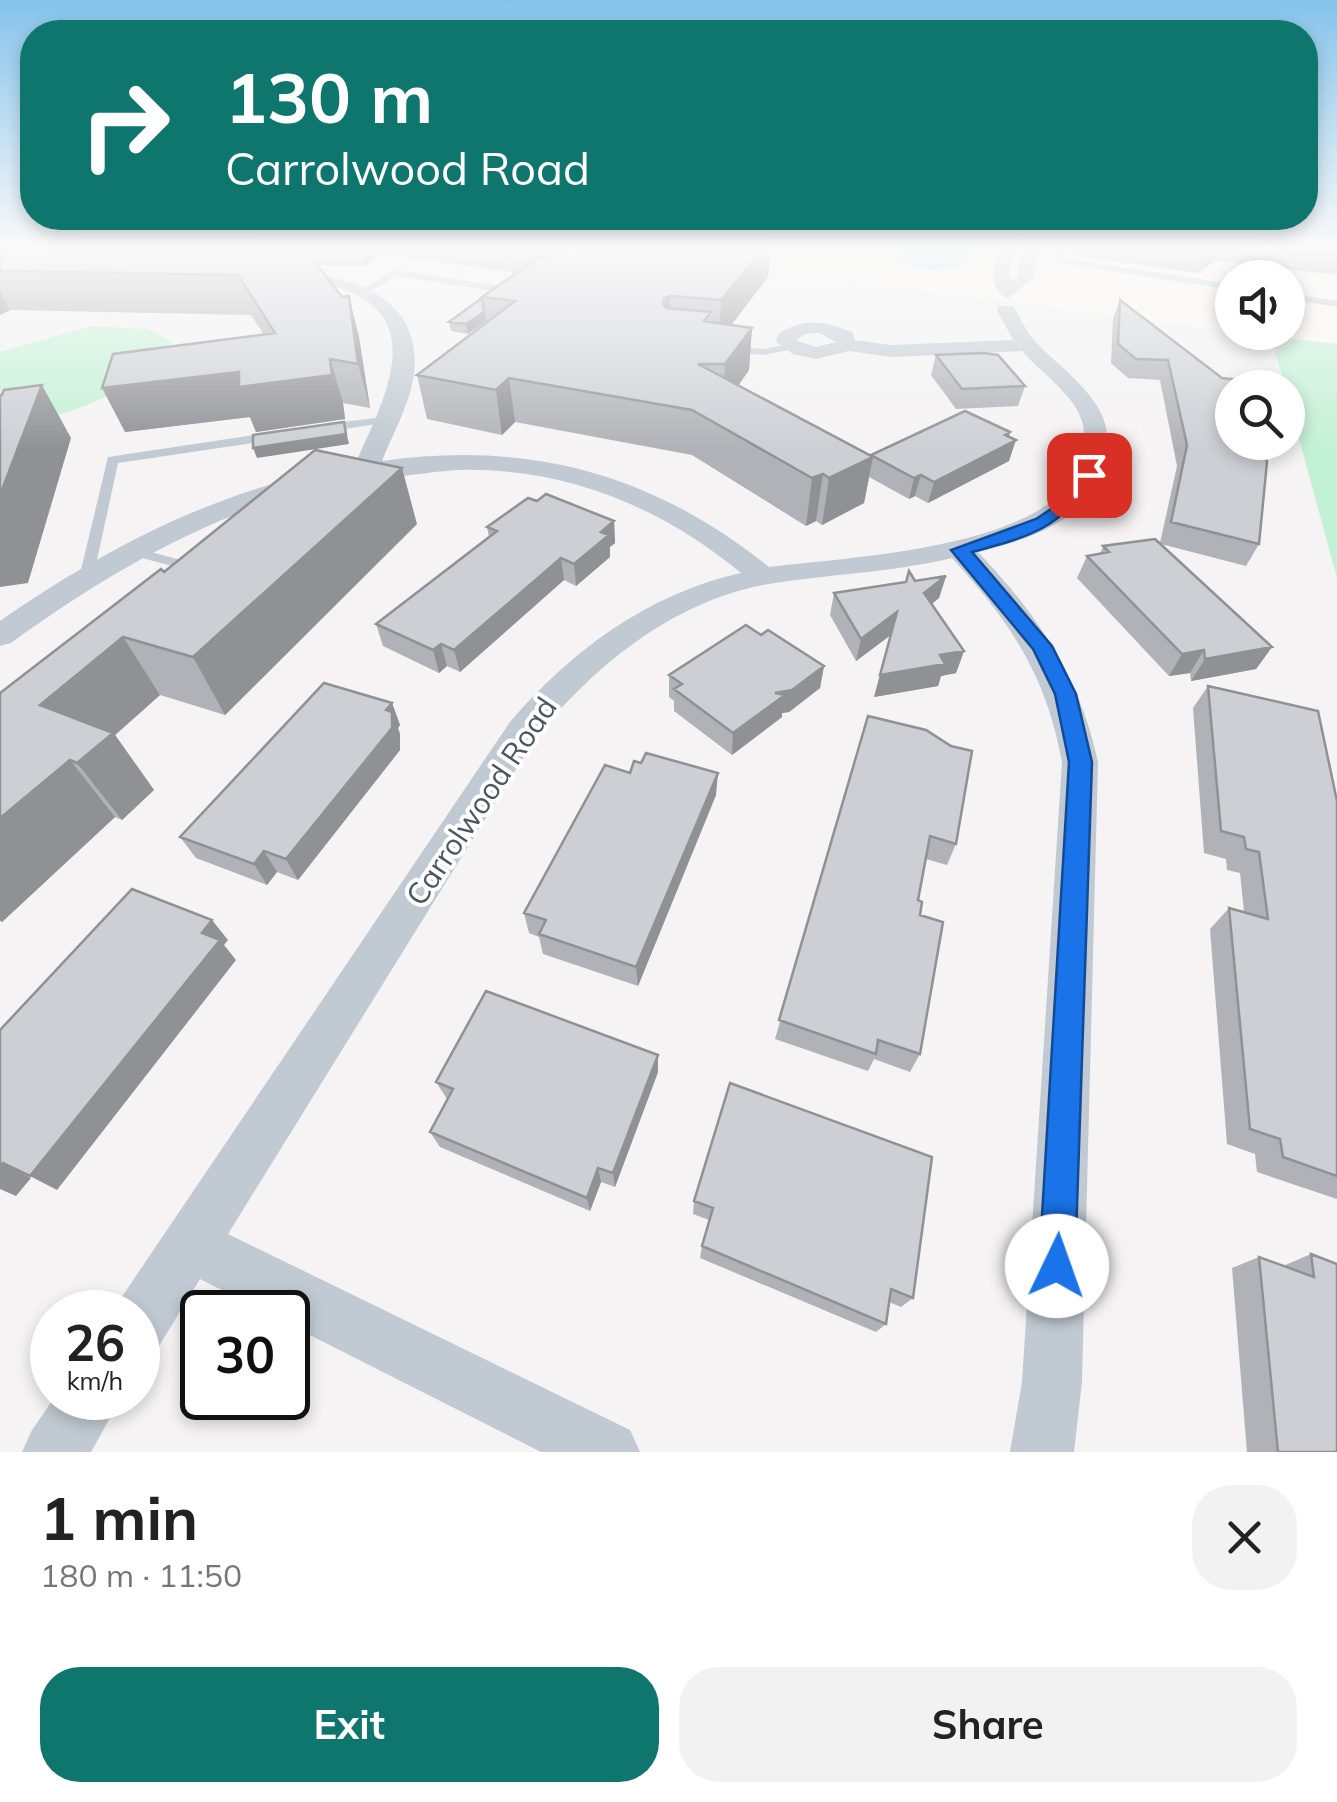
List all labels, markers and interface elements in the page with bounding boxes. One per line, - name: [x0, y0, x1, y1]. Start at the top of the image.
- text: 130 m: [225, 53, 433, 141]
- icon: right: [60, 60, 190, 190]
- text: Carrolwood Road: [225, 140, 590, 196]
- map controls: [1215, 260, 1305, 460]
- button: sound: [1215, 260, 1305, 350]
- button: search: [1215, 370, 1305, 460]
- pin: [1047, 433, 1132, 518]
- icon: arrive: [1062, 448, 1117, 503]
- street label: Carrolwood Road: [397, 689, 565, 913]
- position arrow: [1005, 1214, 1109, 1318]
- speed limit sign: 30: [180, 1290, 310, 1420]
- text: 26: [65, 1311, 125, 1374]
- text: km/h: [67, 1365, 123, 1396]
- text: 1 min: [40, 1480, 198, 1555]
- button: close: [1192, 1485, 1297, 1590]
- text: 180 m · 11:50: [40, 1555, 242, 1595]
- button: Exit: [40, 1667, 659, 1782]
- button: Share: [679, 1667, 1297, 1782]

